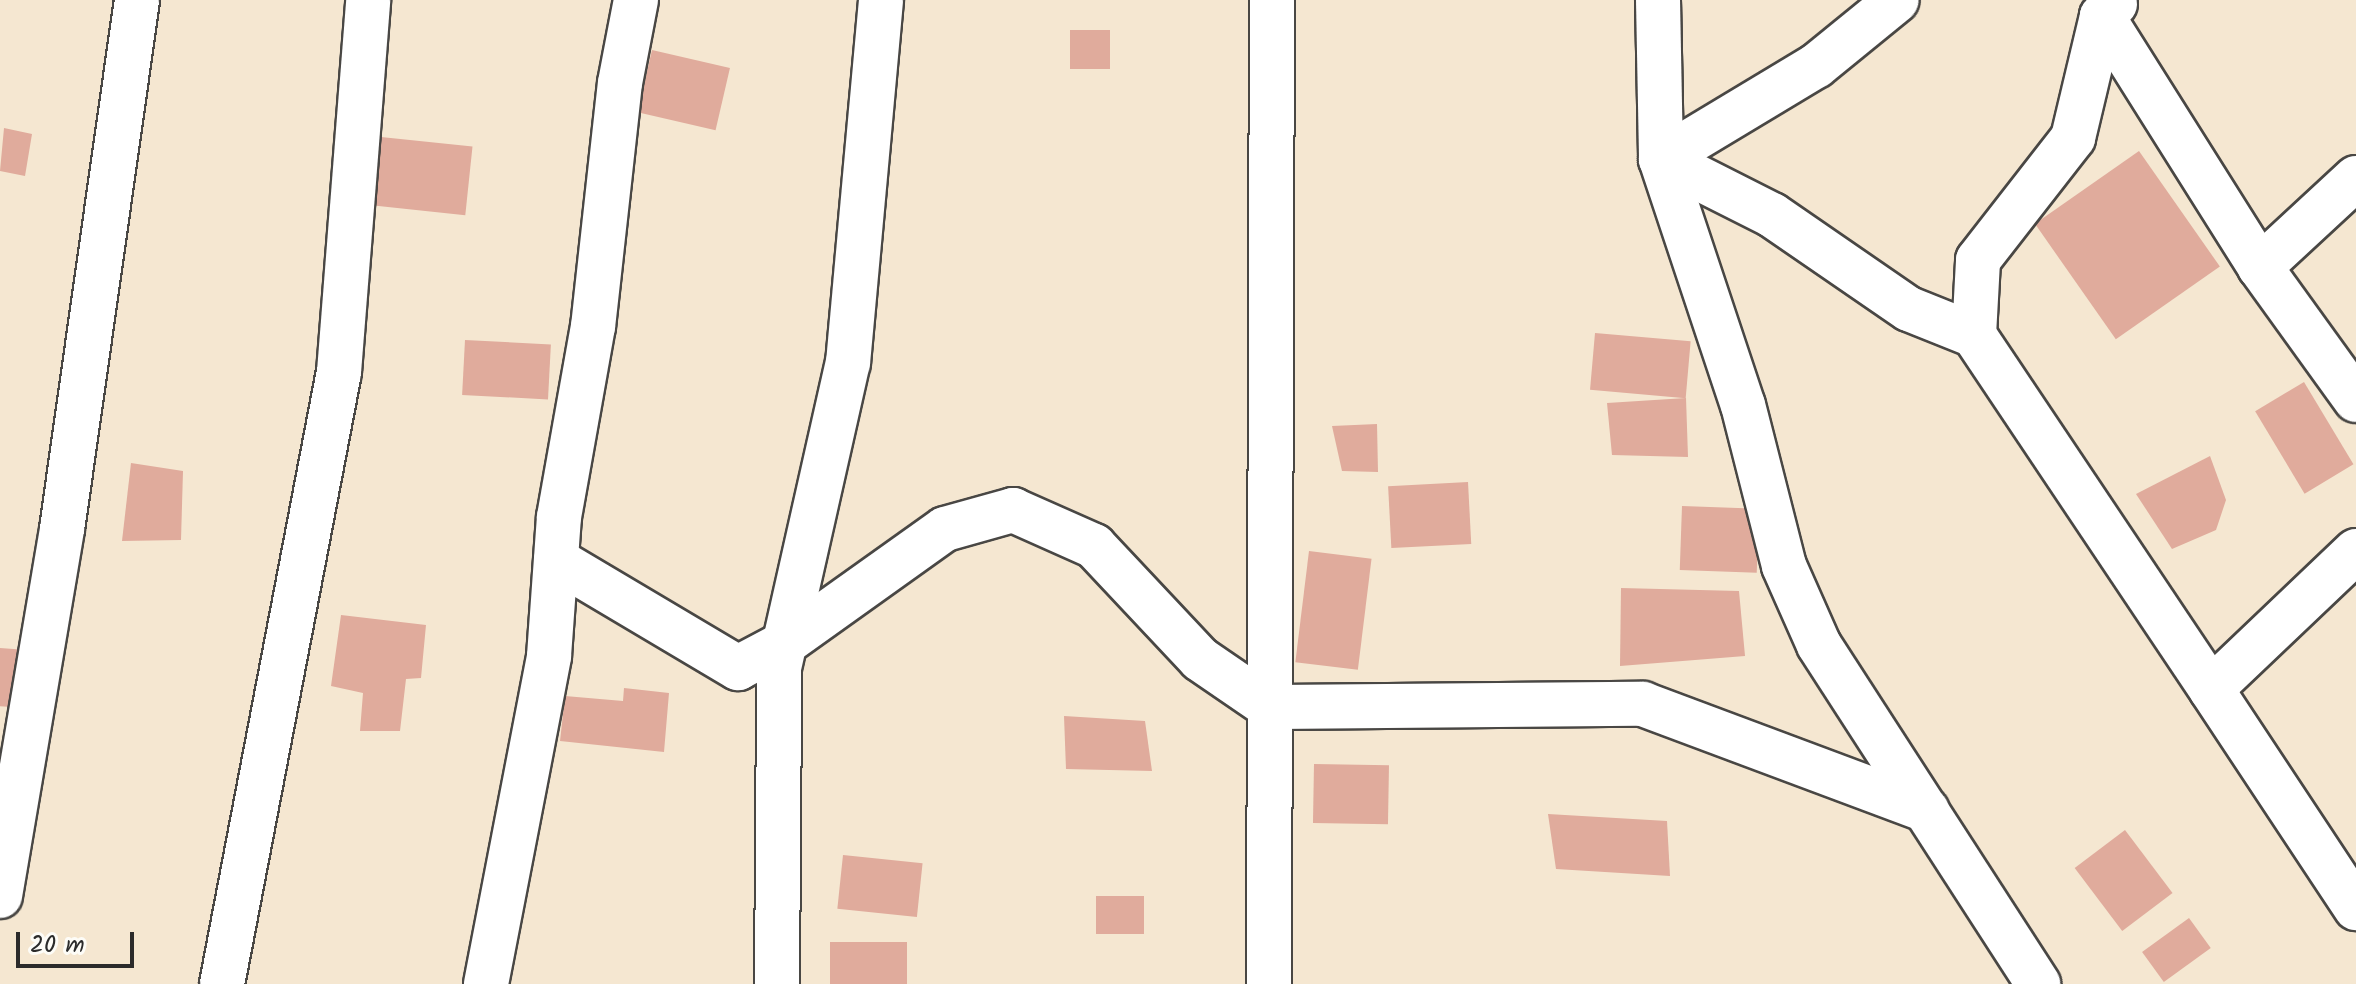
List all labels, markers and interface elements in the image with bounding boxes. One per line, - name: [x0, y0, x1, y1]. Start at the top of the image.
- scale bar: [20, 916, 138, 966]
- text: 20 m: [30, 926, 85, 965]

